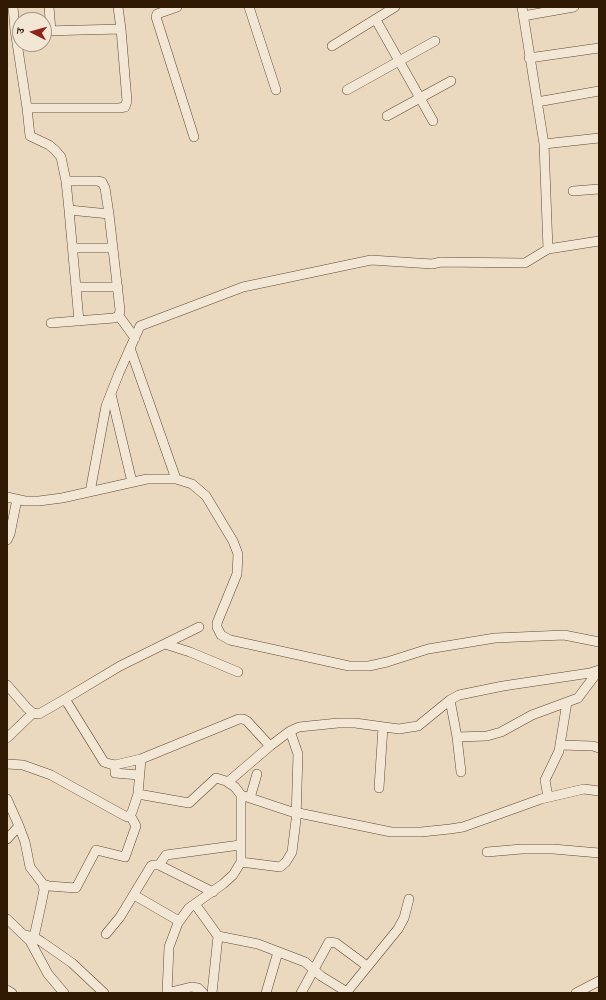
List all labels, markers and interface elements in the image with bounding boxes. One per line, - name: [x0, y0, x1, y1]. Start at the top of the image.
- north arrow: [12, 12, 52, 52]
- text: उ: [14, 27, 27, 34]

